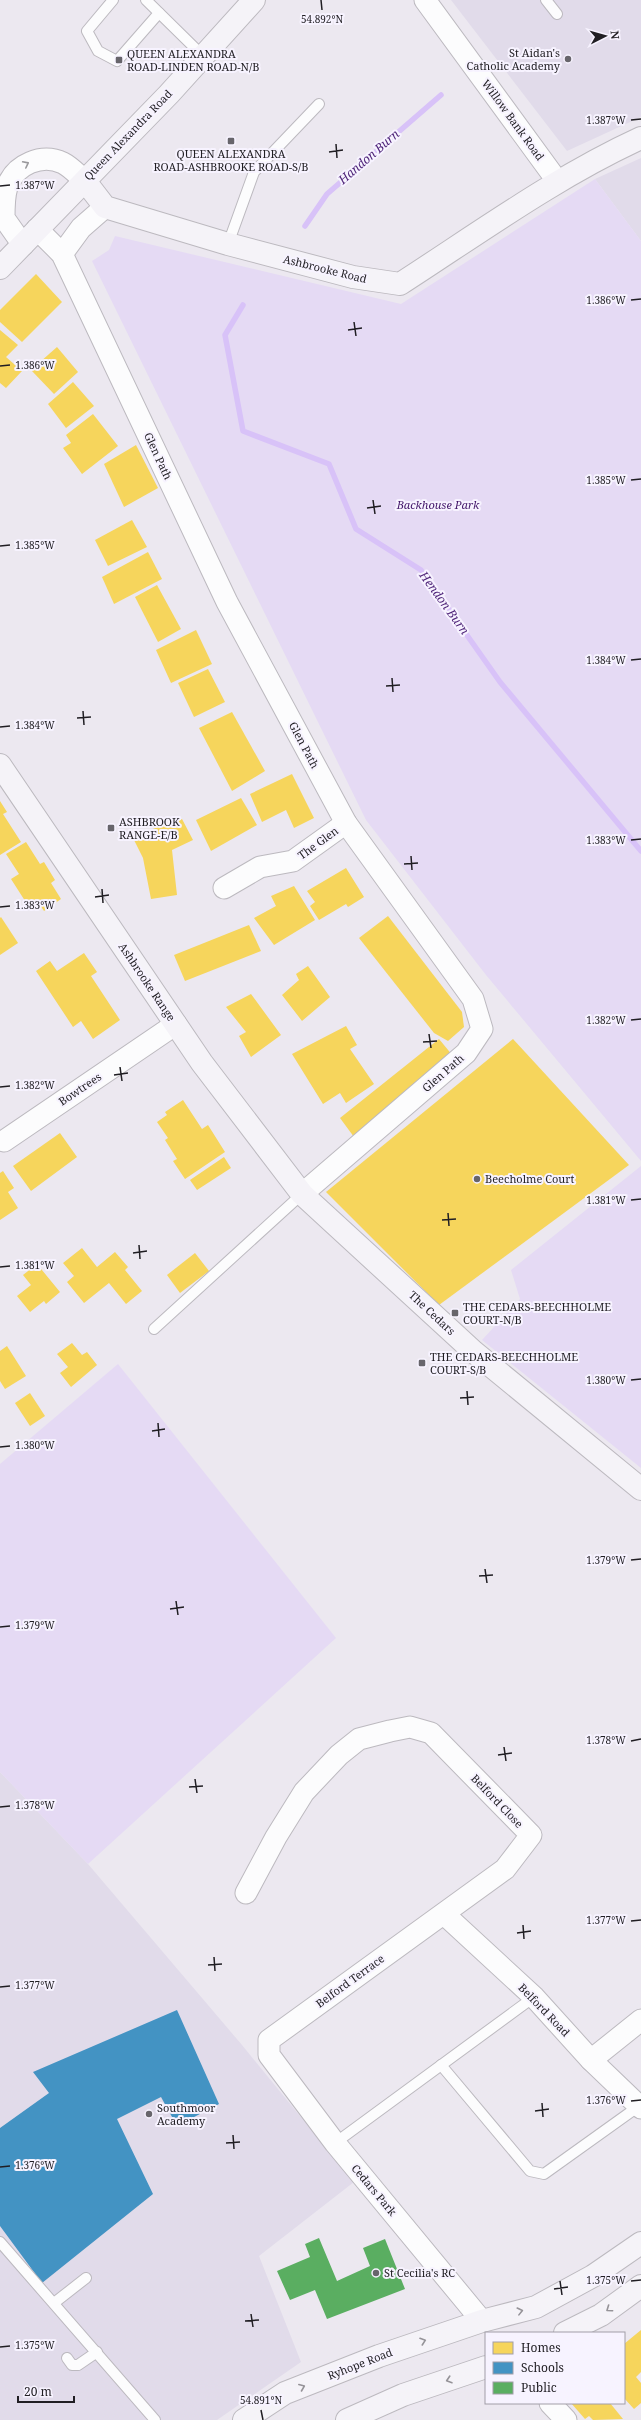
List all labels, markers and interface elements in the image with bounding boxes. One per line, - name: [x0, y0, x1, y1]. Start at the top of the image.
- text: 54.892°N: [301, 12, 343, 26]
- north arrow: [585, 16, 625, 56]
- text: N: [608, 30, 623, 40]
- place label: St Aidan's Catholic Academy: [466, 45, 561, 73]
- place label: QUEEN ALEXANDRA ROAD-LINDEN ROAD-N/B: [127, 46, 259, 74]
- marker: St Aidan's Catholic Academy: [563, 54, 573, 64]
- marker: QUEEN ALEXANDRA ROAD-LINDEN ROAD-N/B: [114, 55, 124, 65]
- street label: Willow Bank Road: [479, 76, 548, 163]
- street label: Queen Alexandra Road: [80, 86, 175, 183]
- text: 1.387°W: [586, 113, 626, 127]
- water label: Handon Burn: [334, 125, 403, 189]
- marker: QUEEN ALEXANDRA ROAD-ASHBROOKE ROAD-S/B: [226, 136, 236, 146]
- place label: QUEEN ALEXANDRA ROAD-ASHBROOKE ROAD-S/B: [154, 146, 308, 174]
- one-way arrow: [22, 162, 30, 169]
- text: 1.387°W: [15, 178, 55, 192]
- street label: Ashbrooke Road: [282, 251, 369, 286]
- text: 1.386°W: [586, 293, 626, 307]
- text: 1.386°W: [15, 358, 55, 372]
- street label: Glen Path: [141, 430, 176, 482]
- text: 1.385°W: [586, 473, 626, 487]
- park label: Backhouse Park: [396, 497, 480, 512]
- text: 1.385°W: [15, 538, 55, 552]
- water label: Hendon Burn: [415, 567, 473, 638]
- text: 1.384°W: [586, 653, 626, 667]
- text: 1.384°W: [15, 718, 55, 732]
- street label: Glen Path: [286, 719, 323, 771]
- place label: ASHBROOK RANGE-E/B: [119, 814, 180, 842]
- marker: ASHBROOK RANGE-E/B: [106, 823, 116, 833]
- street label: The Glen: [294, 823, 341, 862]
- text: 1.383°W: [586, 833, 626, 847]
- text: 1.383°W: [15, 898, 55, 912]
- street label: Ashbrooke Range: [116, 940, 179, 1024]
- text: 1.382°W: [586, 1013, 626, 1027]
- street label: Glen Path: [419, 1050, 467, 1095]
- street label: Bowtrees: [55, 1069, 104, 1108]
- text: 1.382°W: [15, 1078, 55, 1092]
- place label: Beecholme Court: [485, 1171, 575, 1186]
- marker: Beecholme Court: [472, 1174, 482, 1184]
- text: 1.381°W: [586, 1193, 626, 1207]
- text: 1.381°W: [15, 1258, 55, 1272]
- street label: The Cedars: [406, 1287, 459, 1338]
- place label: THE CEDARS-BEECHHOLME COURT-N/B: [463, 1299, 611, 1327]
- marker: THE CEDARS-BEECHHOLME COURT-N/B: [450, 1308, 460, 1318]
- place label: THE CEDARS-BEECHHOLME COURT-S/B: [430, 1349, 578, 1377]
- marker: THE CEDARS-BEECHHOLME COURT-S/B: [417, 1358, 427, 1368]
- text: 1.380°W: [586, 1373, 626, 1387]
- text: 1.380°W: [15, 1438, 55, 1452]
- text: 1.379°W: [586, 1553, 626, 1567]
- text: 1.379°W: [15, 1618, 55, 1632]
- text: 1.378°W: [586, 1733, 626, 1747]
- street label: Belford Close: [468, 1771, 527, 1831]
- text: 1.378°W: [15, 1798, 55, 1812]
- text: 1.377°W: [586, 1913, 626, 1927]
- street label: Belford Terrace: [312, 1951, 387, 2011]
- text: 1.377°W: [15, 1978, 55, 1992]
- street label: Belford Road: [515, 1980, 574, 2040]
- text: 1.376°W: [586, 2093, 626, 2107]
- place label: Southmoor Academy: [157, 2100, 216, 2128]
- marker: Southmoor Academy: [144, 2109, 154, 2119]
- text: 1.376°W: [15, 2158, 55, 2172]
- street label: Cedars Park: [348, 2161, 401, 2219]
- place label: St Cecilia's RC: [384, 2265, 455, 2280]
- marker: St Cecilia's RC: [371, 2268, 381, 2278]
- text: 1.375°W: [586, 2273, 626, 2287]
- one-way arrow: [606, 2304, 613, 2312]
- one-way arrow: [517, 2308, 523, 2316]
- legend: [485, 2332, 625, 2404]
- one-way arrow: [420, 2337, 427, 2346]
- text: 1.375°W: [15, 2338, 55, 2352]
- text: Homes: [521, 2339, 561, 2356]
- street label: Ryhope Road: [325, 2344, 395, 2383]
- text: Schools: [521, 2359, 564, 2376]
- one-way arrow: [446, 2375, 453, 2383]
- scale bar: [18, 2378, 74, 2404]
- text: Public: [521, 2379, 557, 2396]
- text: 20 m: [24, 2383, 52, 2400]
- one-way arrow: [298, 2383, 305, 2391]
- text: 54.891°N: [240, 2393, 282, 2407]

